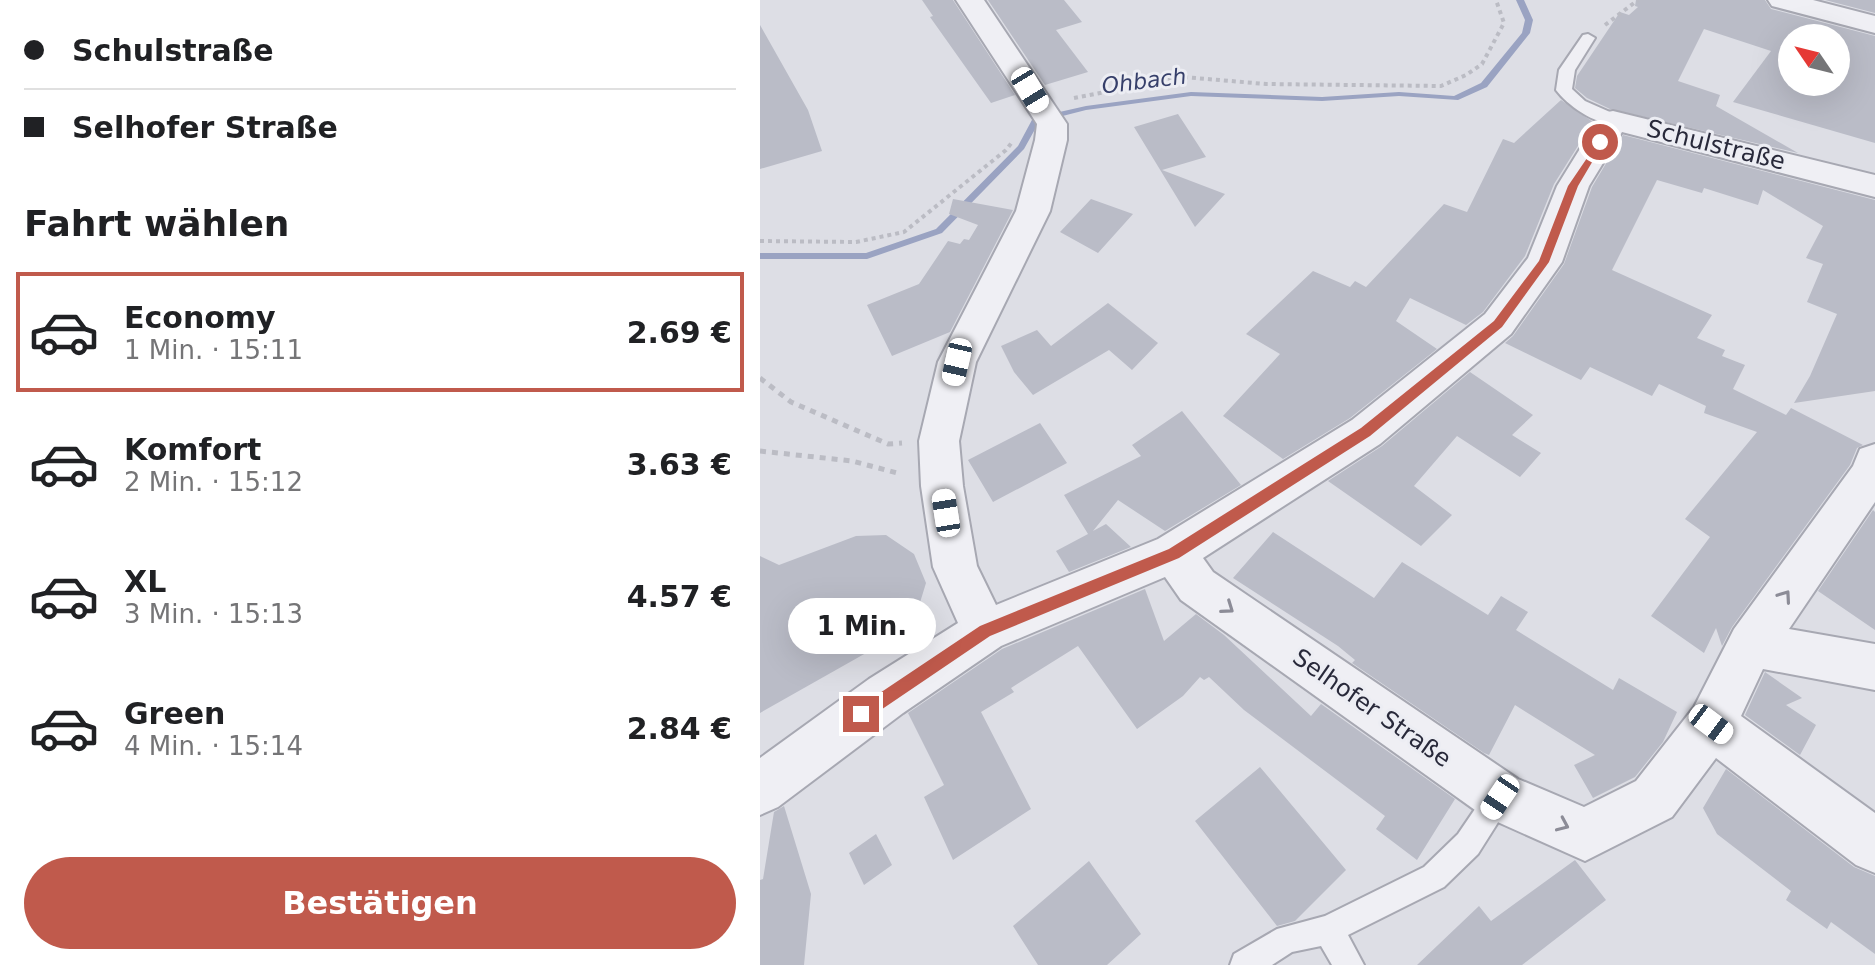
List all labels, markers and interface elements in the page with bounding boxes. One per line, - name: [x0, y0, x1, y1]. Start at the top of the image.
- north arrow: [1778, 24, 1850, 96]
- map controls: [1778, 24, 1850, 96]
- text: Schulstraße: [72, 33, 274, 68]
- car: [1007, 63, 1053, 117]
- water label: Ohbach: [1100, 63, 1188, 99]
- text: Selhofer Straße: [72, 110, 338, 145]
- street label: Schulstraße: [1644, 114, 1788, 176]
- route start: [1582, 124, 1618, 160]
- text: Fahrt wählen: [24, 203, 289, 244]
- icon: car: [28, 296, 100, 368]
- text: Economy: [124, 300, 276, 335]
- text: 2.69 €: [627, 315, 732, 350]
- text: 1 Min. · 15:11: [124, 335, 303, 365]
- car: [940, 336, 974, 388]
- icon: car: [28, 428, 100, 500]
- text: Komfort: [124, 432, 261, 467]
- text: 3.63 €: [627, 447, 732, 482]
- text: 2 Min. · 15:12: [124, 467, 303, 497]
- car: [930, 487, 962, 539]
- icon: car: [28, 560, 100, 632]
- text: XL: [124, 564, 166, 599]
- text: 4.57 €: [627, 579, 732, 614]
- one-way arrow: [1775, 591, 1790, 605]
- callout: 1 Min.: [787, 598, 935, 654]
- one-way arrow: [1219, 598, 1233, 613]
- text: 3 Min. · 15:13: [124, 599, 303, 629]
- text: 1 Min.: [817, 611, 907, 641]
- street label: Selhofer Straße: [1288, 643, 1456, 773]
- icon: car: [28, 692, 100, 764]
- text: Green: [124, 696, 225, 731]
- route end: [843, 696, 879, 732]
- car: [1685, 700, 1737, 748]
- text: 2.84 €: [627, 711, 732, 746]
- text: 4 Min. · 15:14: [124, 731, 303, 761]
- car: [1477, 770, 1523, 824]
- one-way arrow: [1555, 815, 1569, 831]
- button: Bestätigen: [24, 857, 736, 949]

